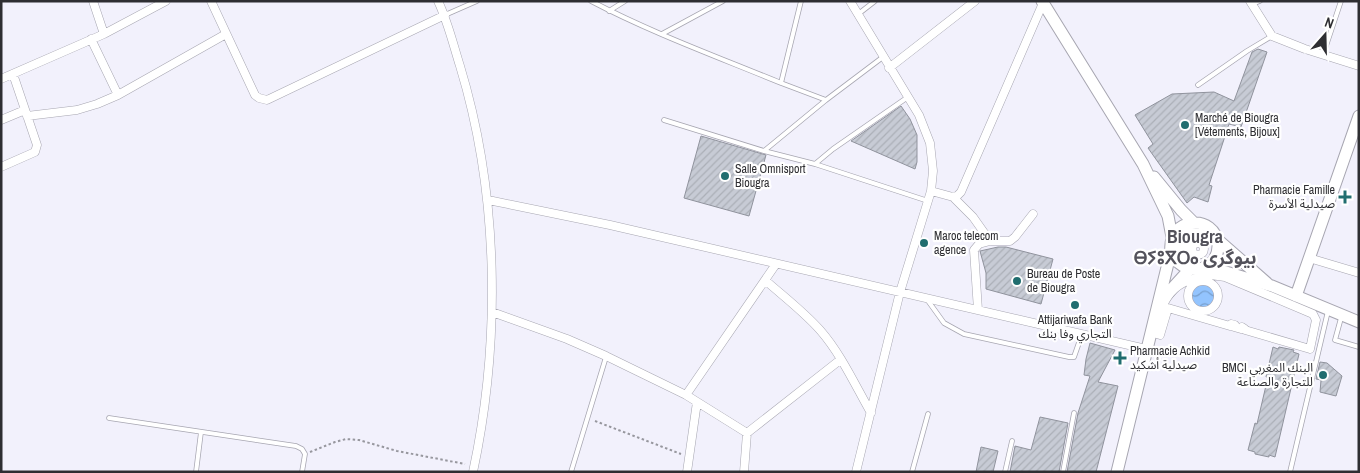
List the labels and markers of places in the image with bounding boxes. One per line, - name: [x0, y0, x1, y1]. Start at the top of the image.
- place label: Marché de Biougra [Vétements, Bijoux]: [1195, 110, 1280, 140]
- marker: Marché de Biougra [Vétements, Bijoux]: [1179, 119, 1191, 131]
- place label: Salle Omnisport Biougra: [735, 161, 806, 191]
- marker: Salle Omnisport Biougra: [719, 170, 731, 182]
- place label: Pharmacie Famille صيدلية الأسرة: [1253, 182, 1335, 212]
- marker: Pharmacie Famille صيدلية الأسرة: [1339, 191, 1351, 203]
- place label: Maroc telecom agence: [934, 228, 999, 258]
- marker: Maroc telecom agence: [918, 237, 930, 249]
- place label: Bureau de Poste de Biougra: [1027, 266, 1100, 296]
- marker: Bureau de Poste de Biougra: [1011, 275, 1023, 287]
- marker: Attijariwafa Bank التجاري وفا بنك: [1069, 299, 1081, 311]
- place label: Attijariwafa Bank التجاري وفا بنك: [1037, 312, 1112, 344]
- place label: Pharmacie Achkid صيدلية أشكيد: [1130, 343, 1210, 373]
- marker: Pharmacie Achkid صيدلية أشكيد: [1114, 352, 1126, 364]
- place label: BMCI البنك المغربي للتجارة والصناعة: [1222, 360, 1313, 390]
- marker: BMCI البنك المغربي للتجارة والصناعة: [1317, 369, 1329, 381]

